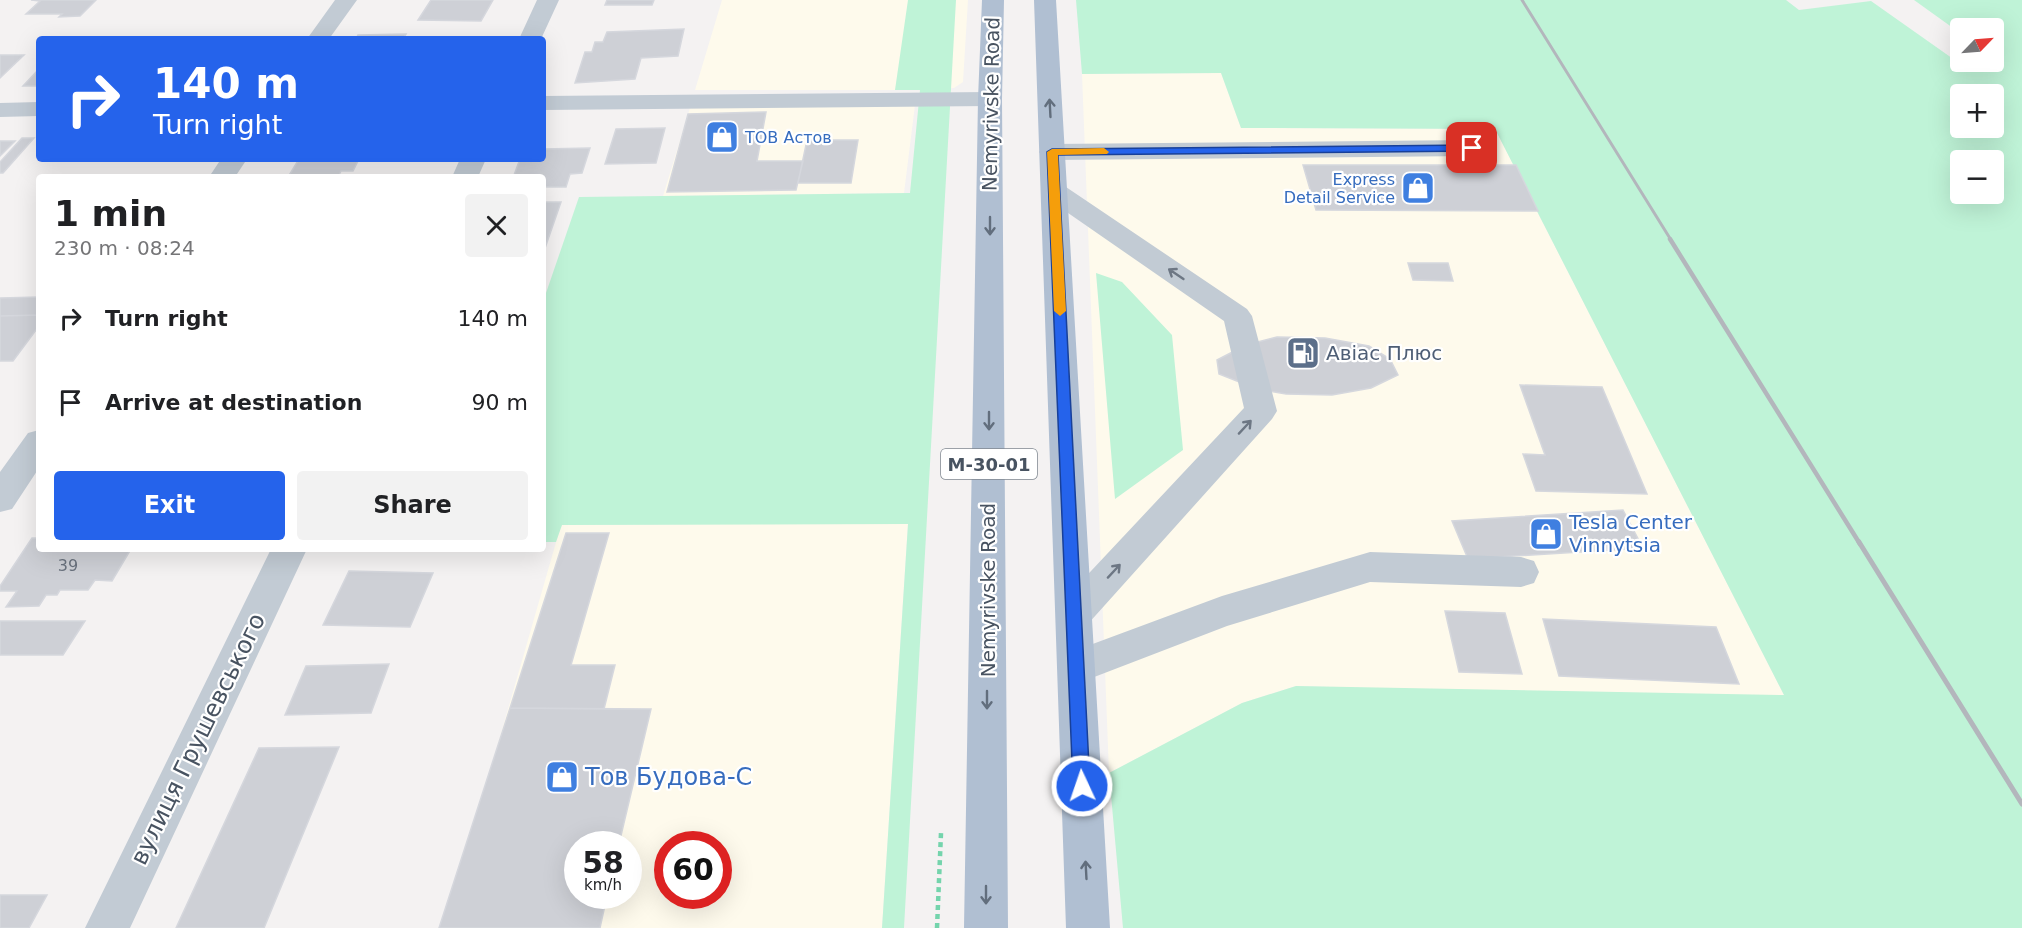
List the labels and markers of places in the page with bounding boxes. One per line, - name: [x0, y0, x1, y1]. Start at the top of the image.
- shop icon: ТОВ Астов: [704, 119, 740, 155]
- pin: [1446, 122, 1497, 173]
- place label: ТОВ Астов: [744, 128, 832, 147]
- place label: Express Detail Service: [1284, 170, 1395, 207]
- shop icon: Express Detail Service: [1400, 170, 1436, 206]
- fuel station icon: Авіас Плюс: [1285, 335, 1321, 371]
- place label: Авіас Плюс: [1326, 341, 1442, 365]
- place label: Tesla Center Vinnytsia: [1568, 510, 1693, 557]
- shop icon: Tesla Center Vinnytsia: [1528, 516, 1564, 552]
- shop icon: Тов Будова-С: [544, 759, 580, 795]
- place label: Тов Будова-С: [584, 763, 752, 791]

